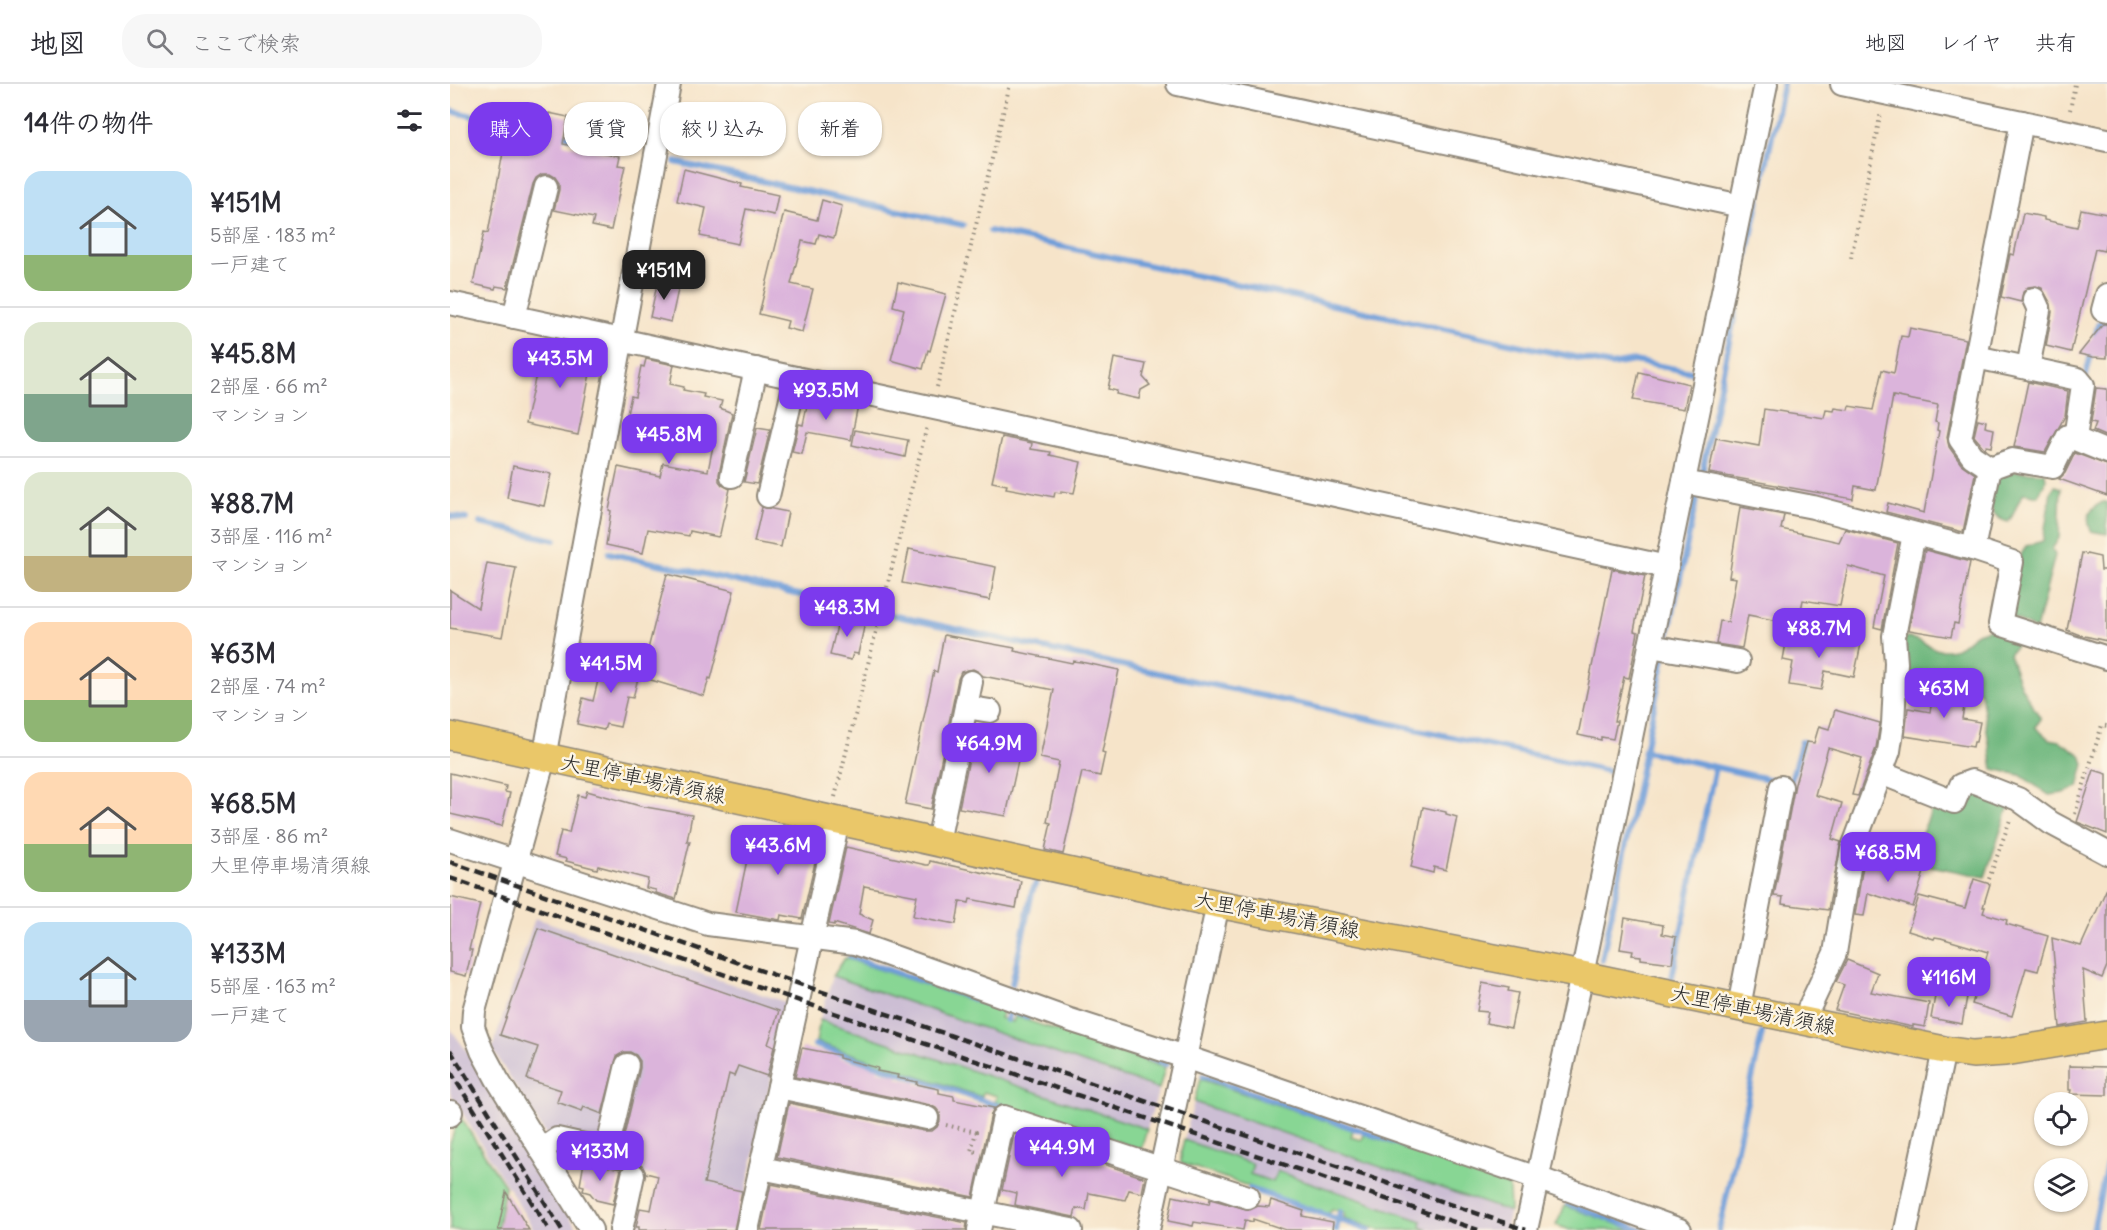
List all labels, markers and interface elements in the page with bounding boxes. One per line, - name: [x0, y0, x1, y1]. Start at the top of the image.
- search box: [122, 14, 542, 68]
- text: 地図: [30, 25, 86, 61]
- icon: search: [143, 25, 176, 58]
- text: ここで検索: [191, 29, 301, 57]
- text: 地図: [1865, 29, 1907, 56]
- text: レイヤ: [1940, 29, 2002, 56]
- text: 共有: [2035, 29, 2077, 56]
- chip: 購入: [468, 102, 552, 156]
- chip: 賃貸: [564, 102, 648, 156]
- chip: 絞り込み: [660, 102, 786, 156]
- chip: 新着: [798, 102, 882, 156]
- icon: filters: [393, 104, 426, 137]
- text: 14件の物件: [24, 106, 153, 139]
- text: ¥151M: [210, 186, 282, 219]
- icon: home: [72, 195, 144, 267]
- text: 5部屋 · 183 m²: [210, 222, 336, 247]
- pin: ¥151M: [622, 250, 706, 301]
- text: 一戸建て: [210, 251, 290, 276]
- text: ¥151M: [636, 257, 692, 282]
- text: ¥45.8M: [210, 337, 297, 370]
- pin: ¥43.5M: [511, 338, 609, 389]
- text: ¥43.5M: [527, 345, 593, 370]
- icon: home: [72, 346, 144, 418]
- pin: ¥93.5M: [777, 370, 875, 421]
- text: 2部屋 · 66 m²: [210, 373, 328, 398]
- text: ¥93.5M: [793, 377, 859, 402]
- text: マンション: [210, 402, 309, 427]
- pin: ¥45.8M: [620, 414, 718, 465]
- text: ¥45.8M: [636, 421, 702, 446]
- text: ¥88.7M: [210, 487, 294, 520]
- icon: home: [72, 496, 144, 568]
- text: 3部屋 · 116 m²: [210, 523, 333, 548]
- text: マンション: [210, 552, 309, 577]
- pin: ¥48.3M: [798, 587, 896, 638]
- text: ¥48.3M: [814, 594, 880, 619]
- pin: ¥88.7M: [1770, 608, 1868, 659]
- text: ¥88.7M: [1787, 615, 1851, 640]
- text: ¥63M: [210, 637, 276, 670]
- pin: ¥41.5M: [562, 643, 660, 694]
- icon: home: [72, 646, 144, 718]
- text: ¥41.5M: [580, 650, 642, 675]
- pin: ¥63M: [1908, 668, 1980, 719]
- text: 2部屋 · 74 m²: [210, 673, 326, 698]
- text: ¥63M: [1919, 675, 1969, 700]
- text: マンション: [210, 702, 309, 727]
- pin: ¥64.9M: [940, 723, 1038, 774]
- text: ¥64.9M: [956, 730, 1022, 755]
- street label: 大里停車場清須線: [558, 748, 728, 809]
- text: ¥68.5M: [210, 787, 297, 820]
- icon: home: [72, 796, 144, 868]
- text: 3部屋 · 86 m²: [210, 823, 328, 848]
- pin: ¥43.6M: [729, 825, 827, 876]
- text: ¥43.6M: [745, 832, 811, 857]
- pin: ¥68.5M: [1839, 832, 1937, 883]
- text: ¥68.5M: [1855, 839, 1921, 864]
- text: 大里停車場清須線: [210, 852, 370, 877]
- street label: 大里停車場清須線: [1192, 885, 1362, 944]
- text: ¥133M: [210, 937, 286, 970]
- icon: home: [72, 946, 144, 1018]
- pin: ¥116M: [1907, 957, 1991, 1008]
- text: ¥116M: [1921, 964, 1977, 989]
- text: 5部屋 · 163 m²: [210, 973, 336, 998]
- street label: 大里停車場清須線: [1668, 979, 1838, 1040]
- text: 一戸建て: [210, 1002, 290, 1027]
- map controls: [2034, 1092, 2088, 1212]
- button: locate: [2034, 1092, 2088, 1146]
- pin: ¥44.9M: [1013, 1127, 1111, 1178]
- pin: ¥133M: [558, 1131, 642, 1182]
- text: ¥44.9M: [1029, 1134, 1095, 1159]
- text: ¥133M: [571, 1138, 629, 1163]
- button: layers: [2034, 1158, 2088, 1212]

